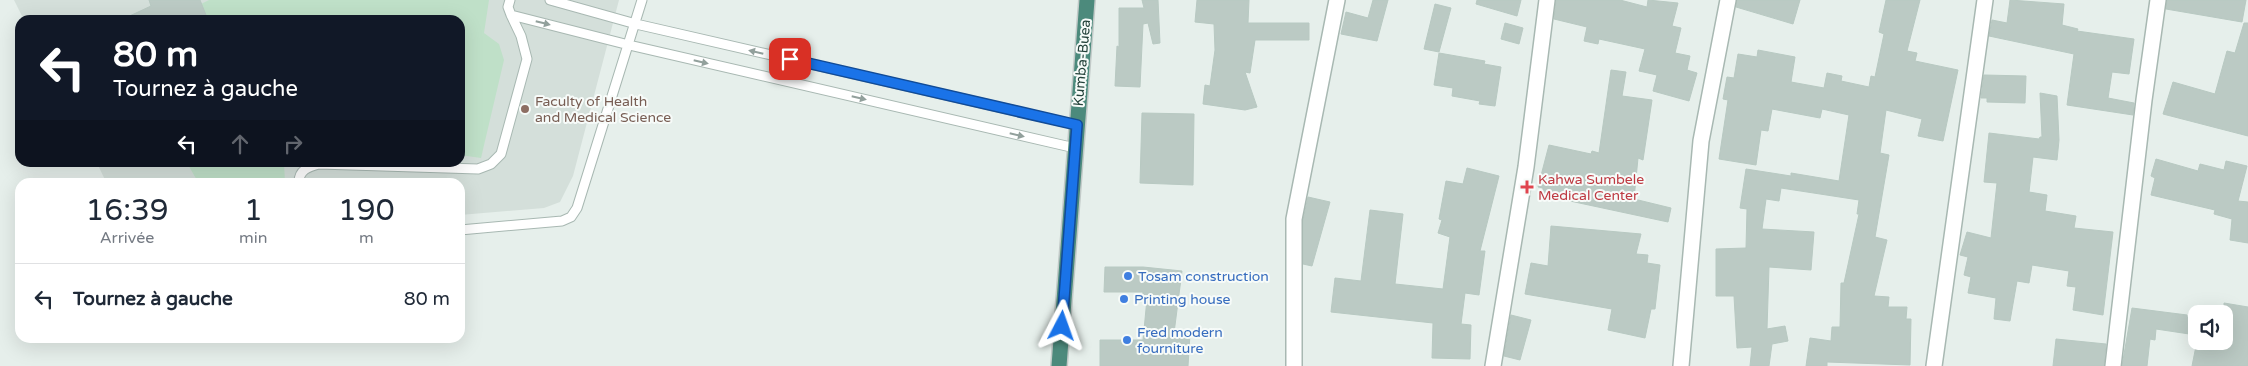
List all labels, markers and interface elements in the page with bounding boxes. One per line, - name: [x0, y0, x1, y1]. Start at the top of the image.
- one-way arrow: [535, 19, 550, 27]
- street label: Kumba-Buea: [1070, 19, 1094, 107]
- text: 80 m: [113, 34, 198, 76]
- icon: left: [30, 35, 95, 100]
- pin: [769, 38, 811, 80]
- icon: arrive: [776, 45, 804, 73]
- one-way arrow: [749, 48, 764, 56]
- one-way arrow: [693, 58, 708, 66]
- text: Tournez à gauche: [113, 76, 298, 102]
- place label: Faculty of Health and Medical Science: [535, 93, 671, 126]
- one-way arrow: [851, 94, 866, 102]
- marker: Faculty of Health and Medical Science: [519, 103, 531, 115]
- icon: left: [173, 130, 201, 158]
- icon: ahead: [226, 130, 254, 158]
- icon: right: [279, 130, 307, 158]
- one-way arrow: [1010, 131, 1025, 139]
- place label: Kahwa Sumbele Medical Center: [1538, 171, 1644, 204]
- marker: Kahwa Sumbele Medical Center: [1520, 180, 1534, 194]
- text: 16:39: [85, 192, 169, 229]
- text: 1: [244, 192, 263, 229]
- text: 190: [338, 192, 395, 229]
- text: Arrivée: [100, 228, 154, 248]
- text: min: [239, 228, 268, 248]
- text: m: [359, 228, 374, 248]
- place label: Tosam construction: [1138, 268, 1269, 285]
- marker: Tosam construction: [1122, 270, 1134, 282]
- icon: left: [30, 285, 58, 313]
- text: Tournez à gauche: [73, 288, 233, 310]
- text: 80 m: [404, 288, 450, 310]
- place label: Printing house: [1134, 291, 1231, 308]
- marker: Printing house: [1118, 293, 1130, 305]
- position arrow: [1035, 299, 1087, 351]
- map controls: [2188, 305, 2233, 350]
- button: sound: [2188, 305, 2233, 350]
- place label: Fred modern fourniture: [1137, 324, 1223, 357]
- marker: Fred modern fourniture: [1121, 334, 1133, 346]

